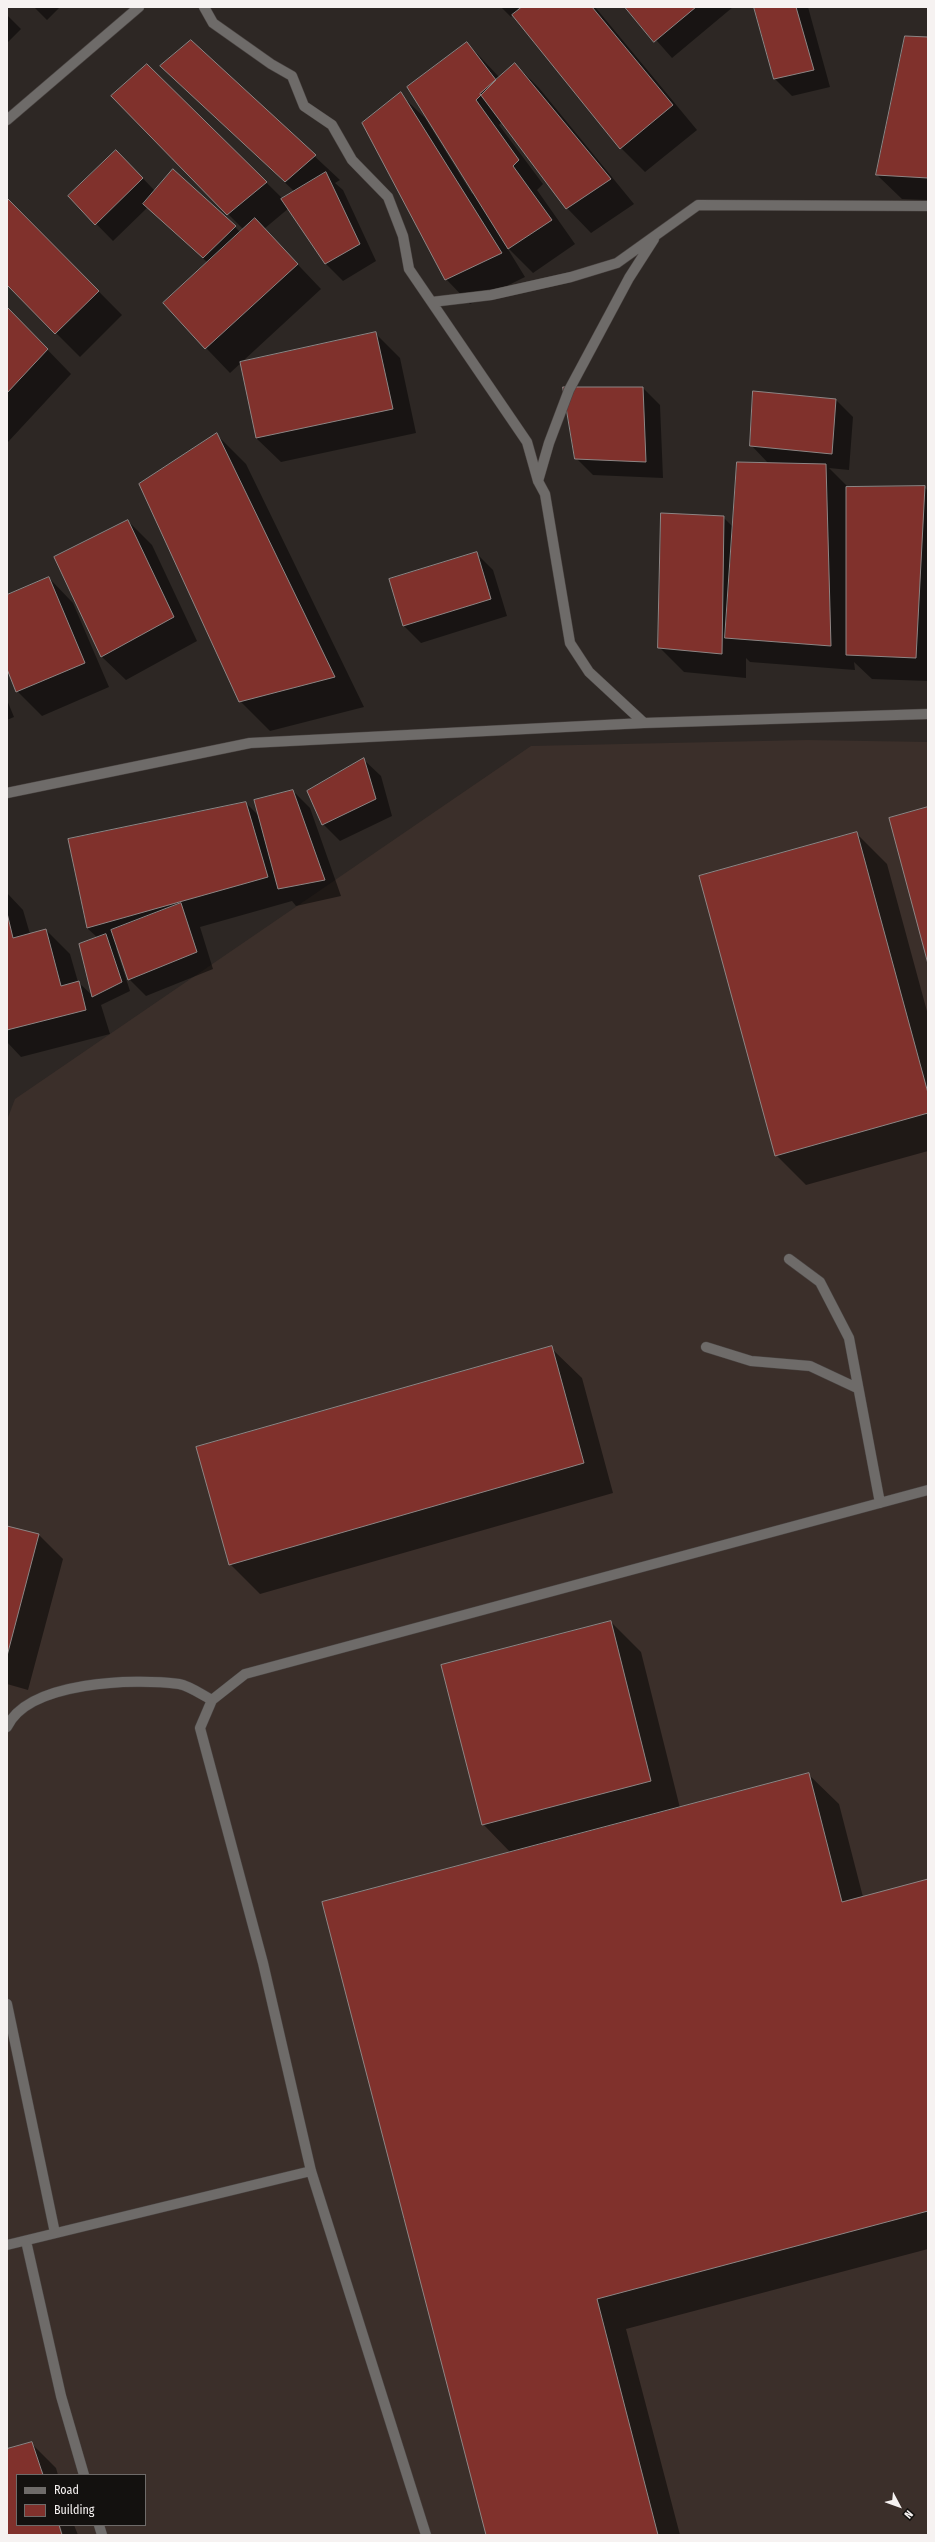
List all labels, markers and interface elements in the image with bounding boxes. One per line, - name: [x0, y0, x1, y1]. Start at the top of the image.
- legend: [16, 2474, 146, 2526]
- text: Road: [54, 2483, 79, 2497]
- north arrow: [879, 2486, 919, 2526]
- text: Building: [54, 2503, 94, 2517]
- text: N: [901, 2507, 916, 2521]

